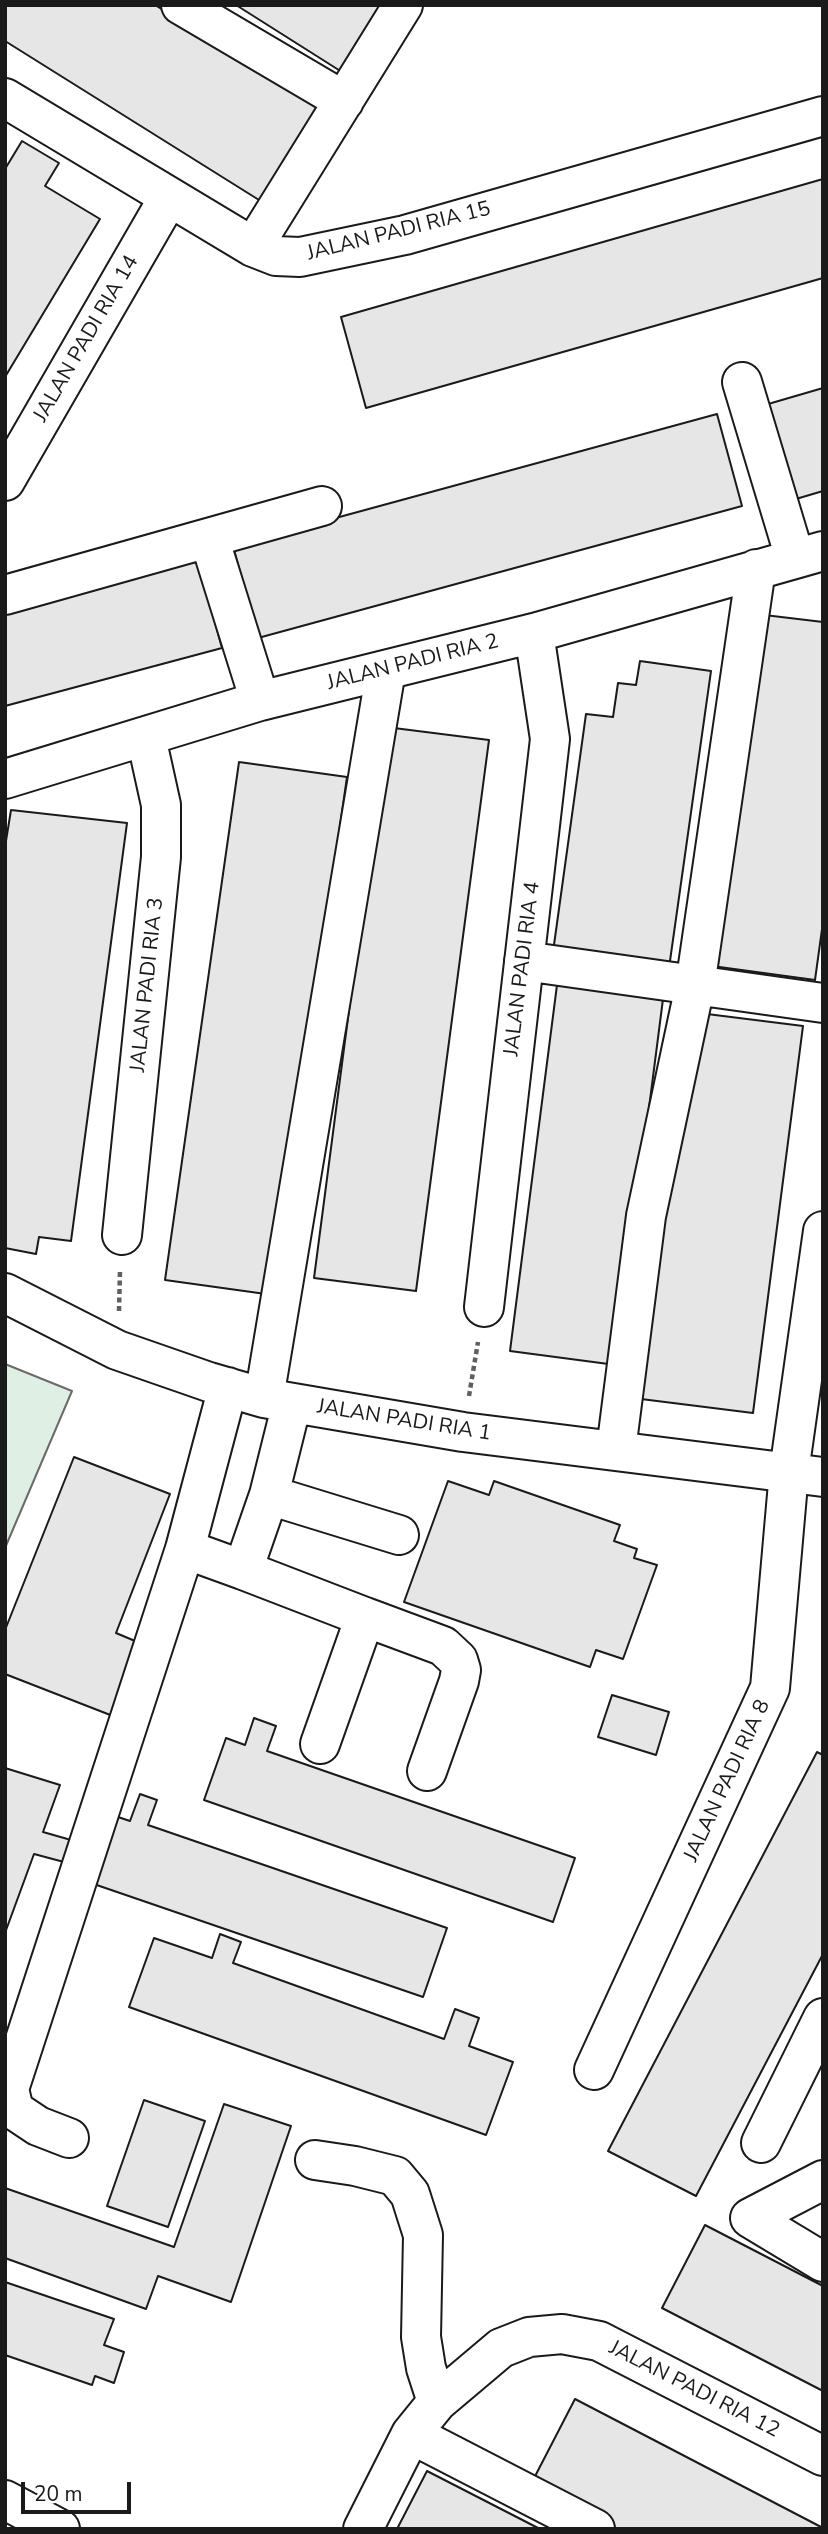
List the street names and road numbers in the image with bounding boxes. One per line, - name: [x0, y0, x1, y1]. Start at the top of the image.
- street label: JALAN PADI RIA 15: [305, 197, 493, 267]
- street label: JALAN PADI RIA 14: [29, 251, 145, 427]
- street label: JALAN PADI RIA 2: [325, 630, 501, 696]
- street label: JALAN PADI RIA 4: [500, 880, 546, 1058]
- street label: JALAN PADI RIA 3: [126, 896, 170, 1074]
- street label: JALAN PADI RIA 1: [315, 1395, 493, 1447]
- street label: JALAN PADI RIA 8: [679, 1696, 777, 1866]
- street label: JALAN PADI RIA 12: [604, 2336, 784, 2444]

